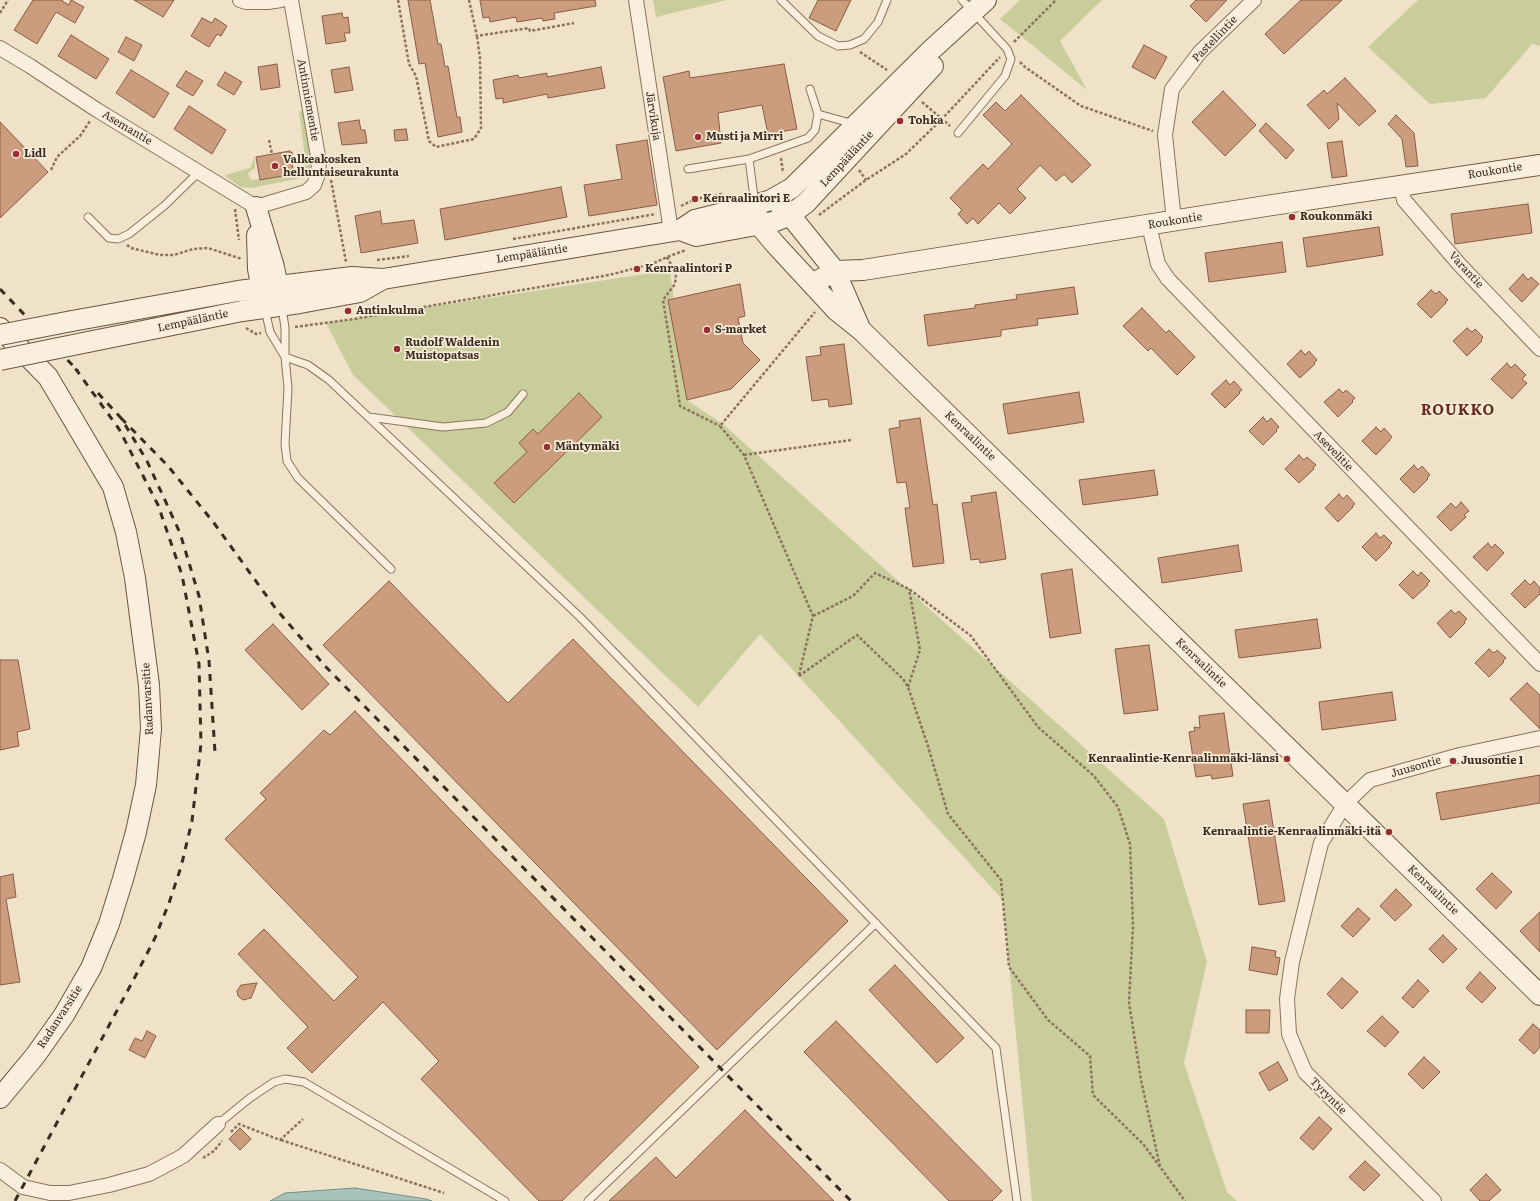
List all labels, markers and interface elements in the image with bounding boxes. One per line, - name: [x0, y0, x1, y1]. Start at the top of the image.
- street label: Pastellintie: [1190, 13, 1240, 65]
- street label: Antinniementie: [294, 58, 322, 142]
- street label: Järvikuja: [643, 90, 663, 142]
- street label: Asemantie: [100, 108, 154, 148]
- place label: Tohka: [908, 114, 944, 128]
- marker: Tohka: [895, 116, 905, 126]
- street label: Lempääläntie: [818, 128, 876, 190]
- place label: Musti ja Mirri: [706, 130, 783, 144]
- marker: Musti ja Mirri: [693, 132, 703, 142]
- place label: Lidl: [24, 147, 46, 161]
- marker: Lidl: [11, 149, 21, 159]
- place label: Valkeakosken helluntaiseurakunta: [283, 153, 399, 179]
- street label: Roukontie: [1467, 160, 1523, 182]
- marker: Valkeakosken helluntaiseurakunta: [270, 161, 280, 171]
- place label: Kenraalintori E: [703, 192, 790, 206]
- marker: Kenraalintori E: [690, 194, 700, 204]
- street label: Roukontie: [1147, 210, 1203, 232]
- place label: Roukonmäki: [1300, 210, 1372, 224]
- marker: Roukonmäki: [1287, 212, 1297, 222]
- street label: Lempääläntie: [495, 242, 569, 266]
- street label: Varantie: [1446, 249, 1486, 291]
- place label: Kenraalintori P: [645, 262, 732, 276]
- marker: Kenraalintori P: [632, 264, 642, 274]
- place label: Antinkulma: [356, 304, 424, 318]
- marker: Antinkulma: [343, 306, 353, 316]
- street label: Lempääläntie: [156, 307, 230, 335]
- place label: S-market: [715, 323, 767, 337]
- marker: S-market: [702, 325, 712, 335]
- place label: Rudolf Waldenin Muistopatsas: [405, 336, 500, 362]
- marker: Rudolf Waldenin Muistopatsas: [392, 344, 402, 354]
- district label: ROUKKO: [1421, 402, 1495, 420]
- street label: Kenraalintie: [942, 408, 998, 464]
- street label: Asevelitie: [1310, 428, 1356, 474]
- place label: Mäntymäki: [555, 440, 620, 454]
- marker: Mäntymäki: [542, 442, 552, 452]
- street label: Kenraalintie: [1173, 635, 1229, 691]
- street label: Radanvarsitie: [140, 662, 156, 736]
- place label: Kenraalintie-Kenraalinmäki-länsi: [1088, 752, 1279, 766]
- marker: Kenraalintie-Kenraalinmäki-länsi: [1282, 754, 1292, 764]
- street label: Juusontie: [1389, 754, 1443, 780]
- place label: Juusontie 1: [1461, 754, 1523, 768]
- marker: Juusontie 1: [1448, 756, 1458, 766]
- place label: Kenraalintie-Kenraalinmäki-itä: [1202, 825, 1381, 839]
- marker: Kenraalintie-Kenraalinmäki-itä: [1384, 827, 1394, 837]
- street label: Kenraalintie: [1405, 862, 1461, 918]
- street label: Radanvarsitie: [35, 983, 85, 1051]
- street label: Tyryntie: [1307, 1075, 1349, 1117]

